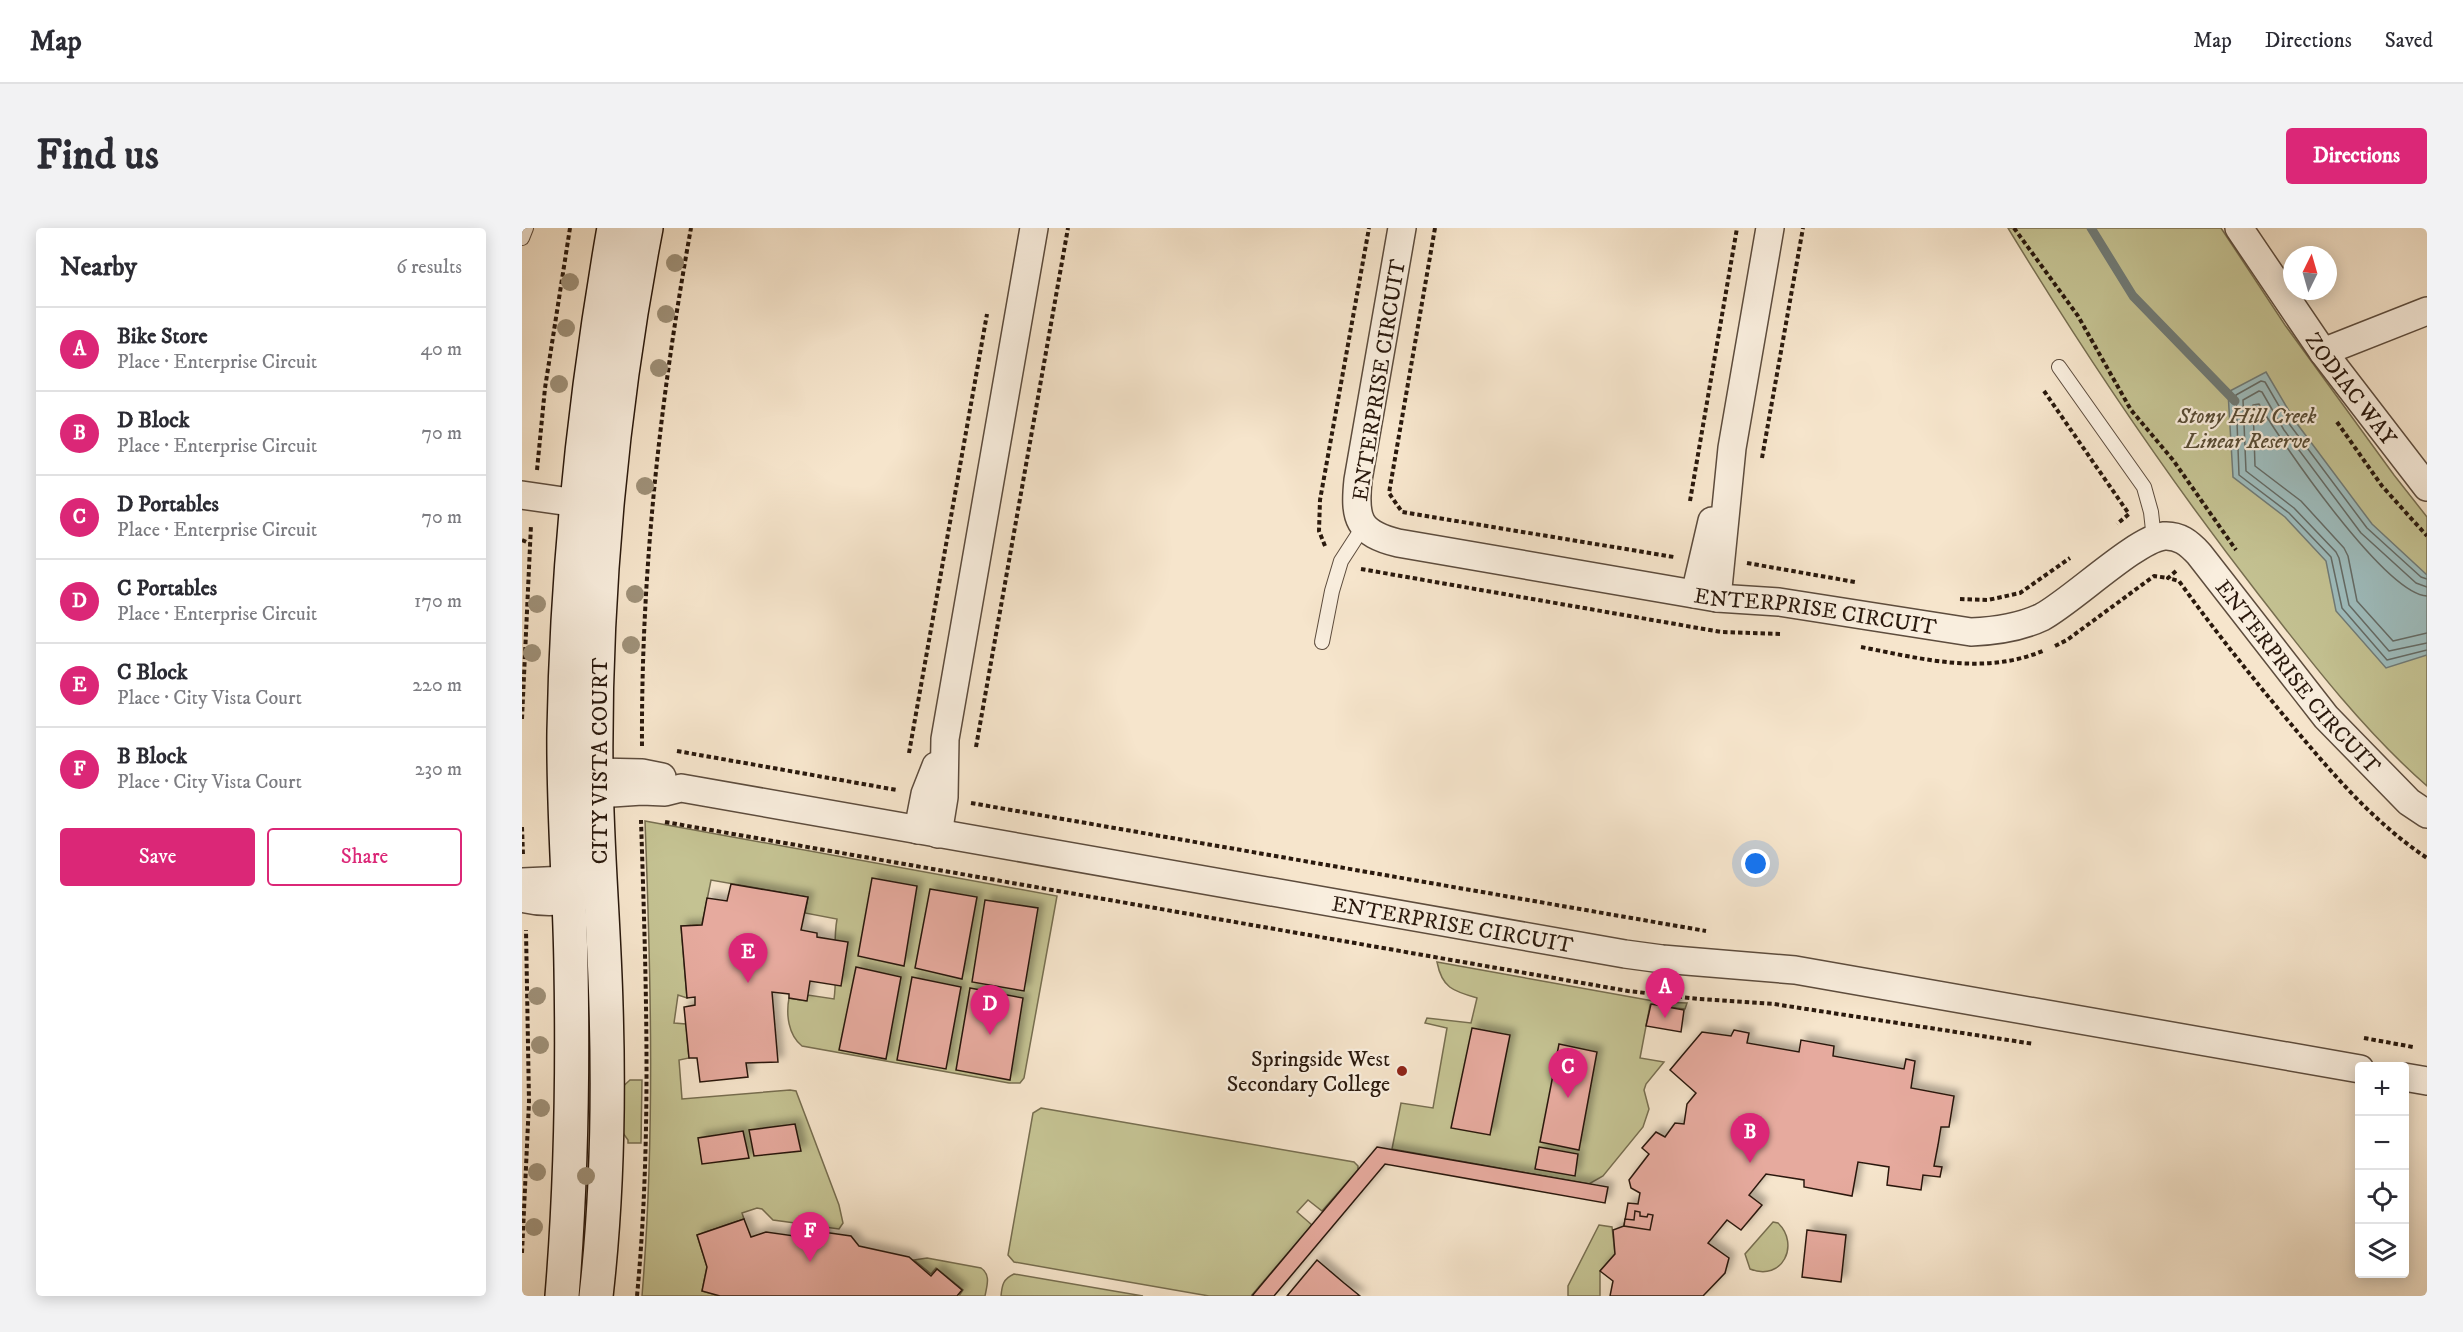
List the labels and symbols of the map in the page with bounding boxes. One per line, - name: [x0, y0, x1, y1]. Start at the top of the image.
- north arrow: [2283, 246, 2337, 300]
- street label: ENTERPRISE CIRCUIT: [1347, 257, 1412, 503]
- street label: ZODIAC WAY: [2299, 328, 2403, 452]
- park label: Stony Hill Creek Linear Reserve: [2177, 403, 2317, 455]
- street label: ENTERPRISE CIRCUIT: [2209, 575, 2386, 780]
- street label: ENTERPRISE CIRCUIT: [1692, 582, 1939, 641]
- street label: CITY VISTA COURT: [587, 657, 614, 864]
- your location: [1741, 849, 1770, 878]
- street label: ENTERPRISE CIRCUIT: [1330, 891, 1575, 960]
- pin: E: [728, 934, 768, 983]
- pin: A: [1646, 968, 1684, 1018]
- pin: D: [970, 986, 1010, 1035]
- place label: Springside West Secondary College: [1227, 1046, 1390, 1098]
- pin: C: [1548, 1048, 1588, 1098]
- marker: Springside West Secondary College: [1395, 1064, 1409, 1078]
- pin: B: [1730, 1114, 1770, 1163]
- pin: F: [790, 1212, 830, 1262]

